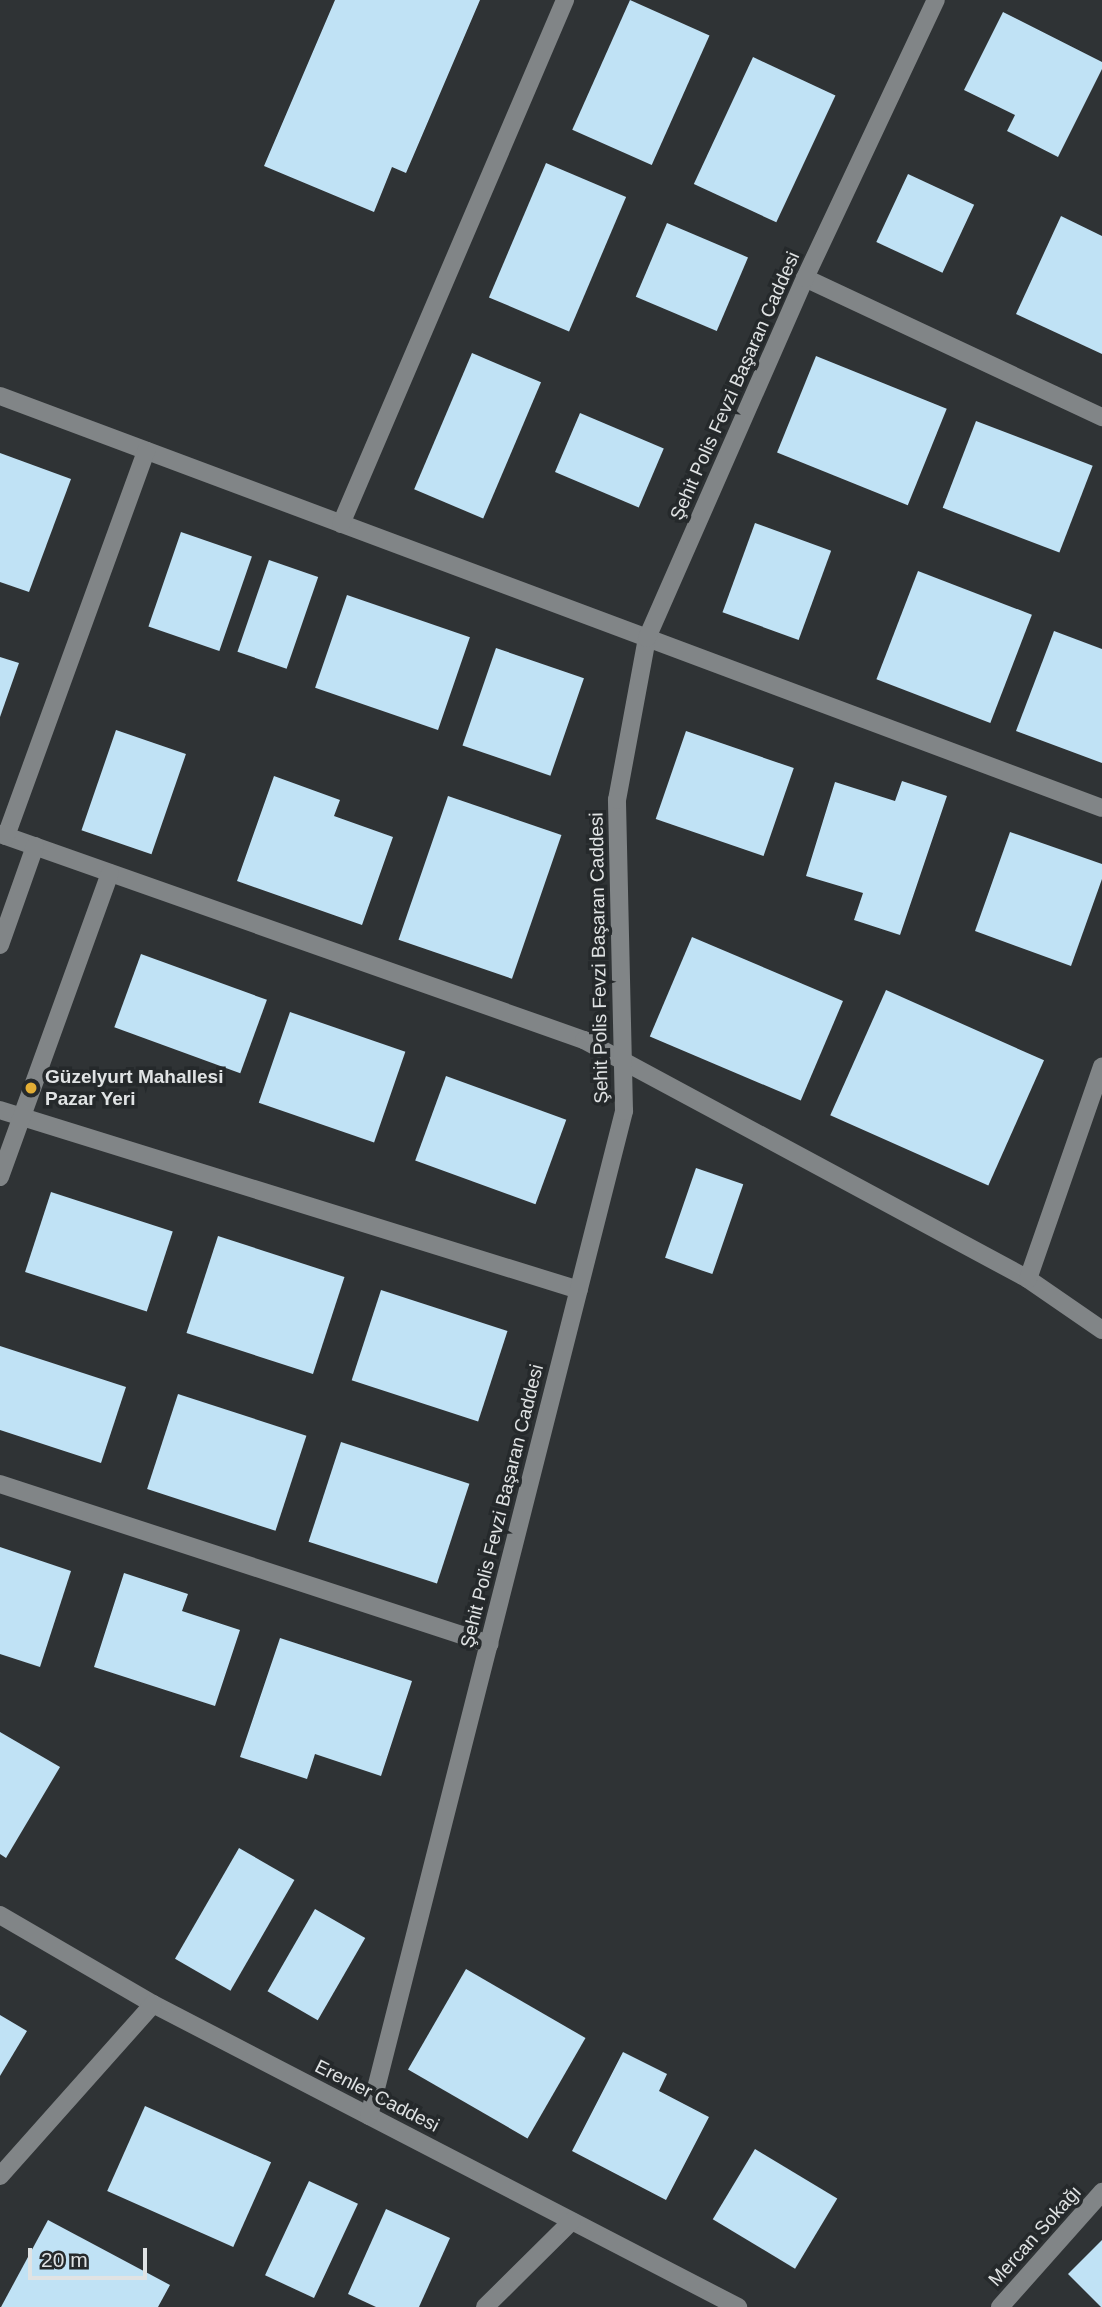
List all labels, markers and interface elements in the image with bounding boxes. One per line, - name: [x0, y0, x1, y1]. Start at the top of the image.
- street label: Şehit Polis Fevzi Başaran Caddesi: [665, 248, 805, 524]
- street label: Şehit Polis Fevzi Başaran Caddesi: [585, 812, 613, 1104]
- place label: Güzelyurt Mahallesi Pazar Yeri: [45, 1066, 223, 1110]
- marker: Güzelyurt Mahallesi Pazar Yeri: [23, 1080, 39, 1096]
- street label: Şehit Polis Fevzi Başaran Caddesi: [456, 1362, 548, 1650]
- street label: Erenler Caddesi: [311, 2055, 443, 2137]
- street label: Mercan Sokağı: [984, 2181, 1086, 2291]
- scale bar: [32, 2234, 150, 2278]
- text: 20 m: [41, 2248, 88, 2271]

